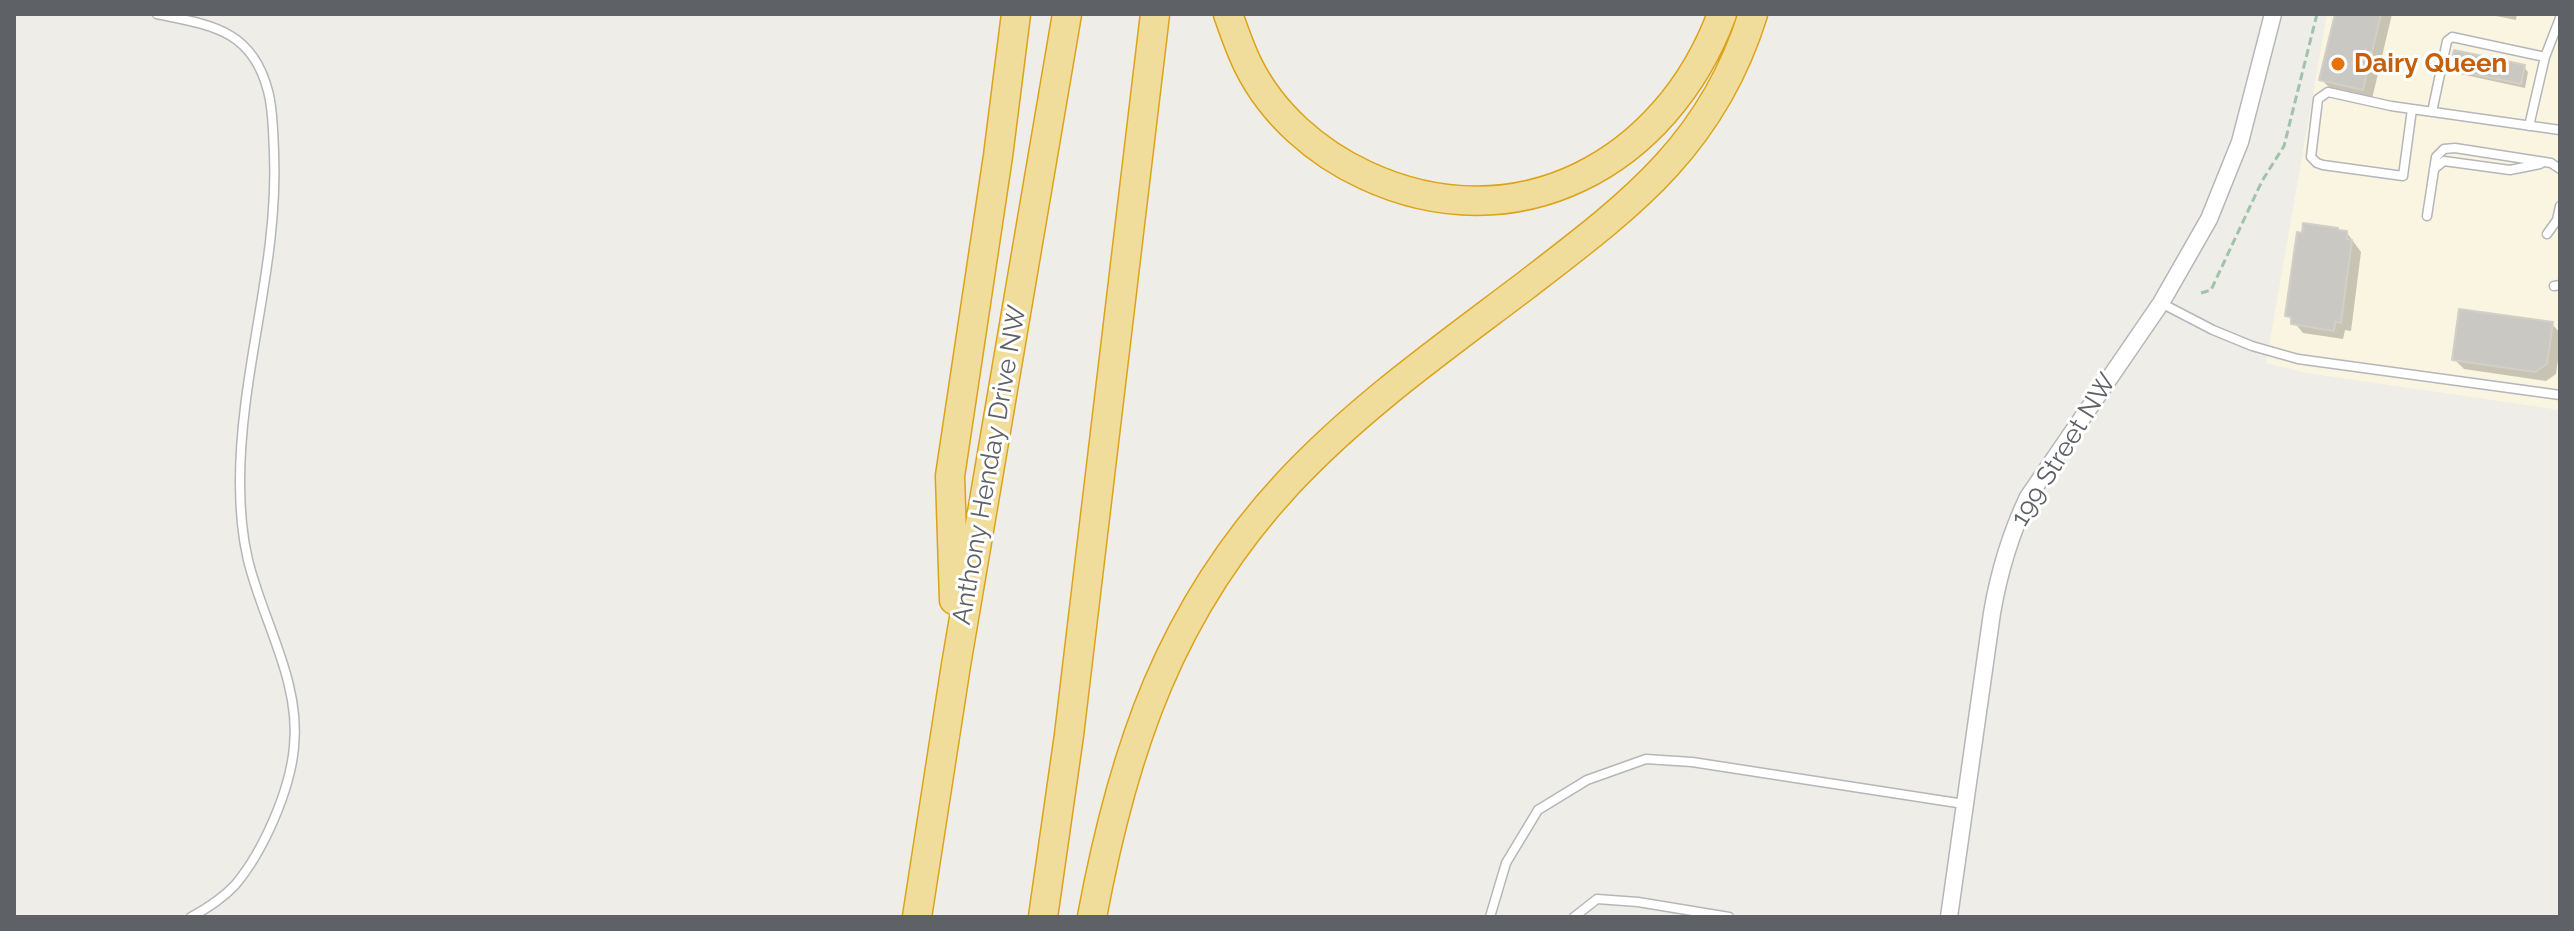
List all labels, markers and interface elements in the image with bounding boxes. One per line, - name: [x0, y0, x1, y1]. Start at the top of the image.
- place label: Dairy Queen: [2354, 48, 2507, 80]
- marker: Dairy Queen: [2329, 55, 2347, 73]
- street label: Anthony Henday Drive NW: [947, 303, 1033, 627]
- street label: 199 Street NW: [2005, 368, 2123, 532]

